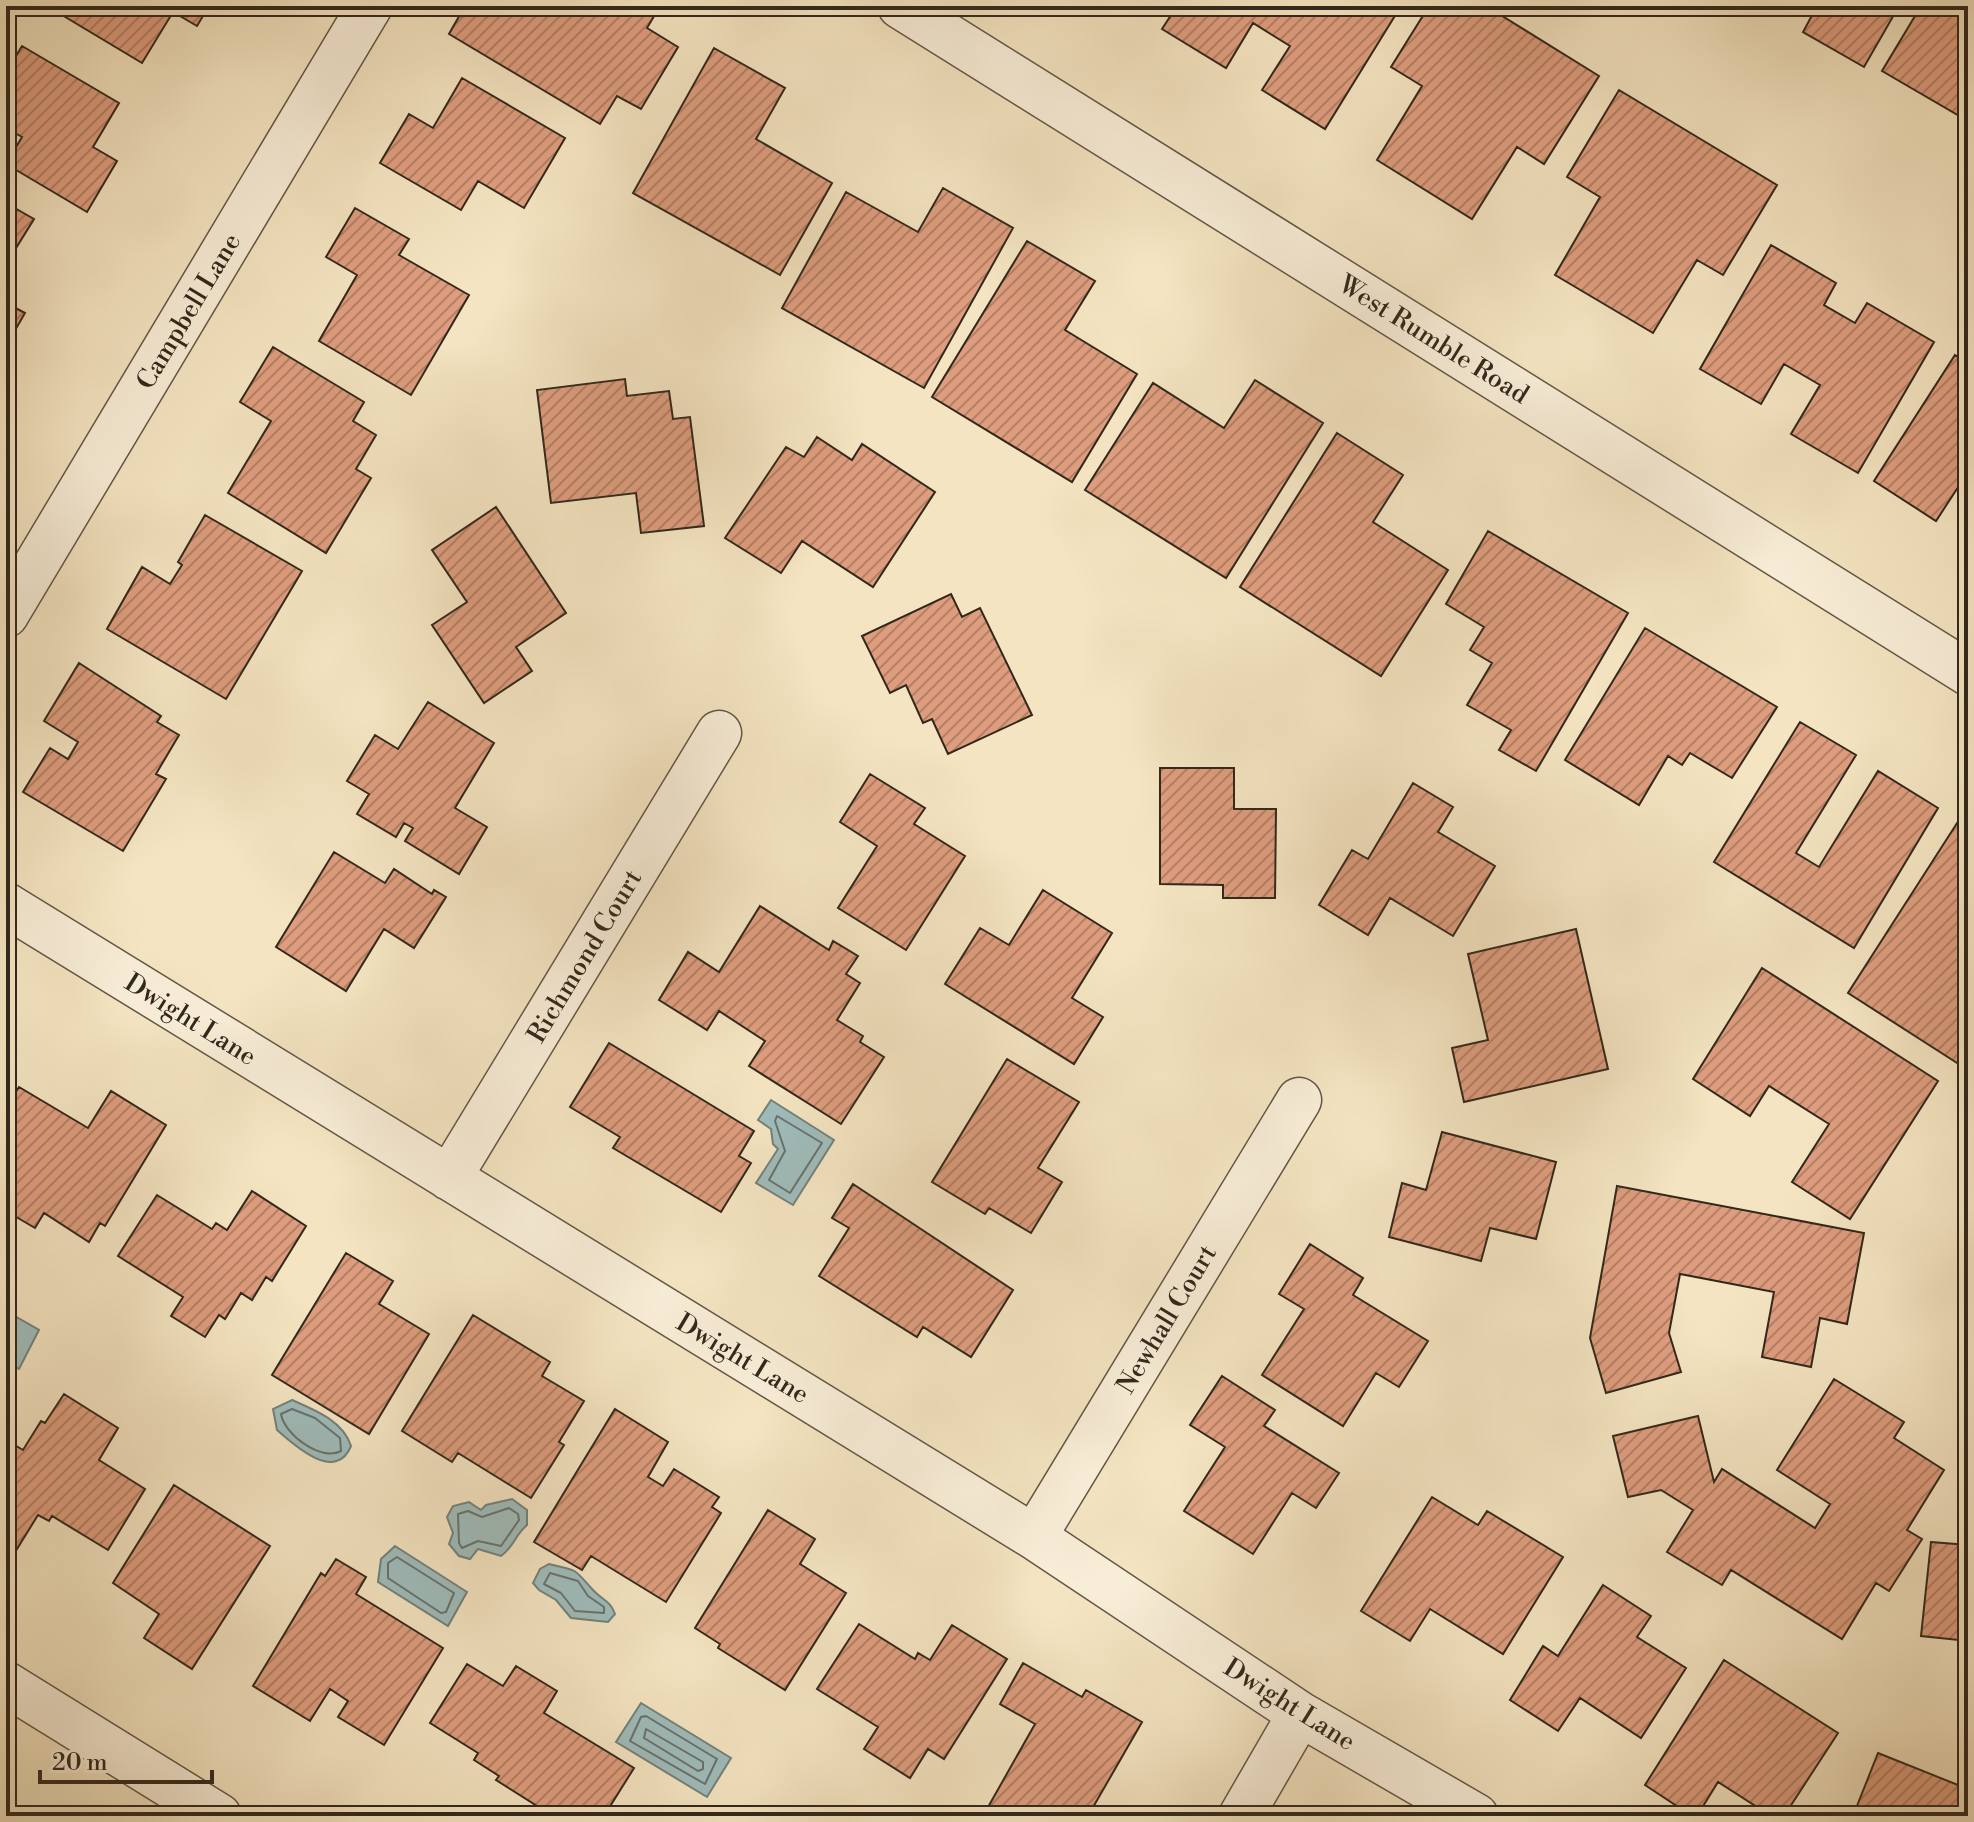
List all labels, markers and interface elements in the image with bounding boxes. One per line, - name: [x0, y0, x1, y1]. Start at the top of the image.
- street label: Campbell Lane: [130, 228, 248, 395]
- street label: West Rumble Road: [1332, 268, 1535, 411]
- street label: Richmond Court: [521, 864, 649, 1049]
- street label: Dwight Lane: [119, 967, 262, 1073]
- street label: Newhall Court: [1110, 1239, 1224, 1400]
- street label: Dwight Lane: [670, 1307, 815, 1411]
- street label: Dwight Lane: [1218, 1652, 1361, 1758]
- scale bar: [40, 1734, 212, 1784]
- text: 20 m: [52, 1748, 108, 1778]

